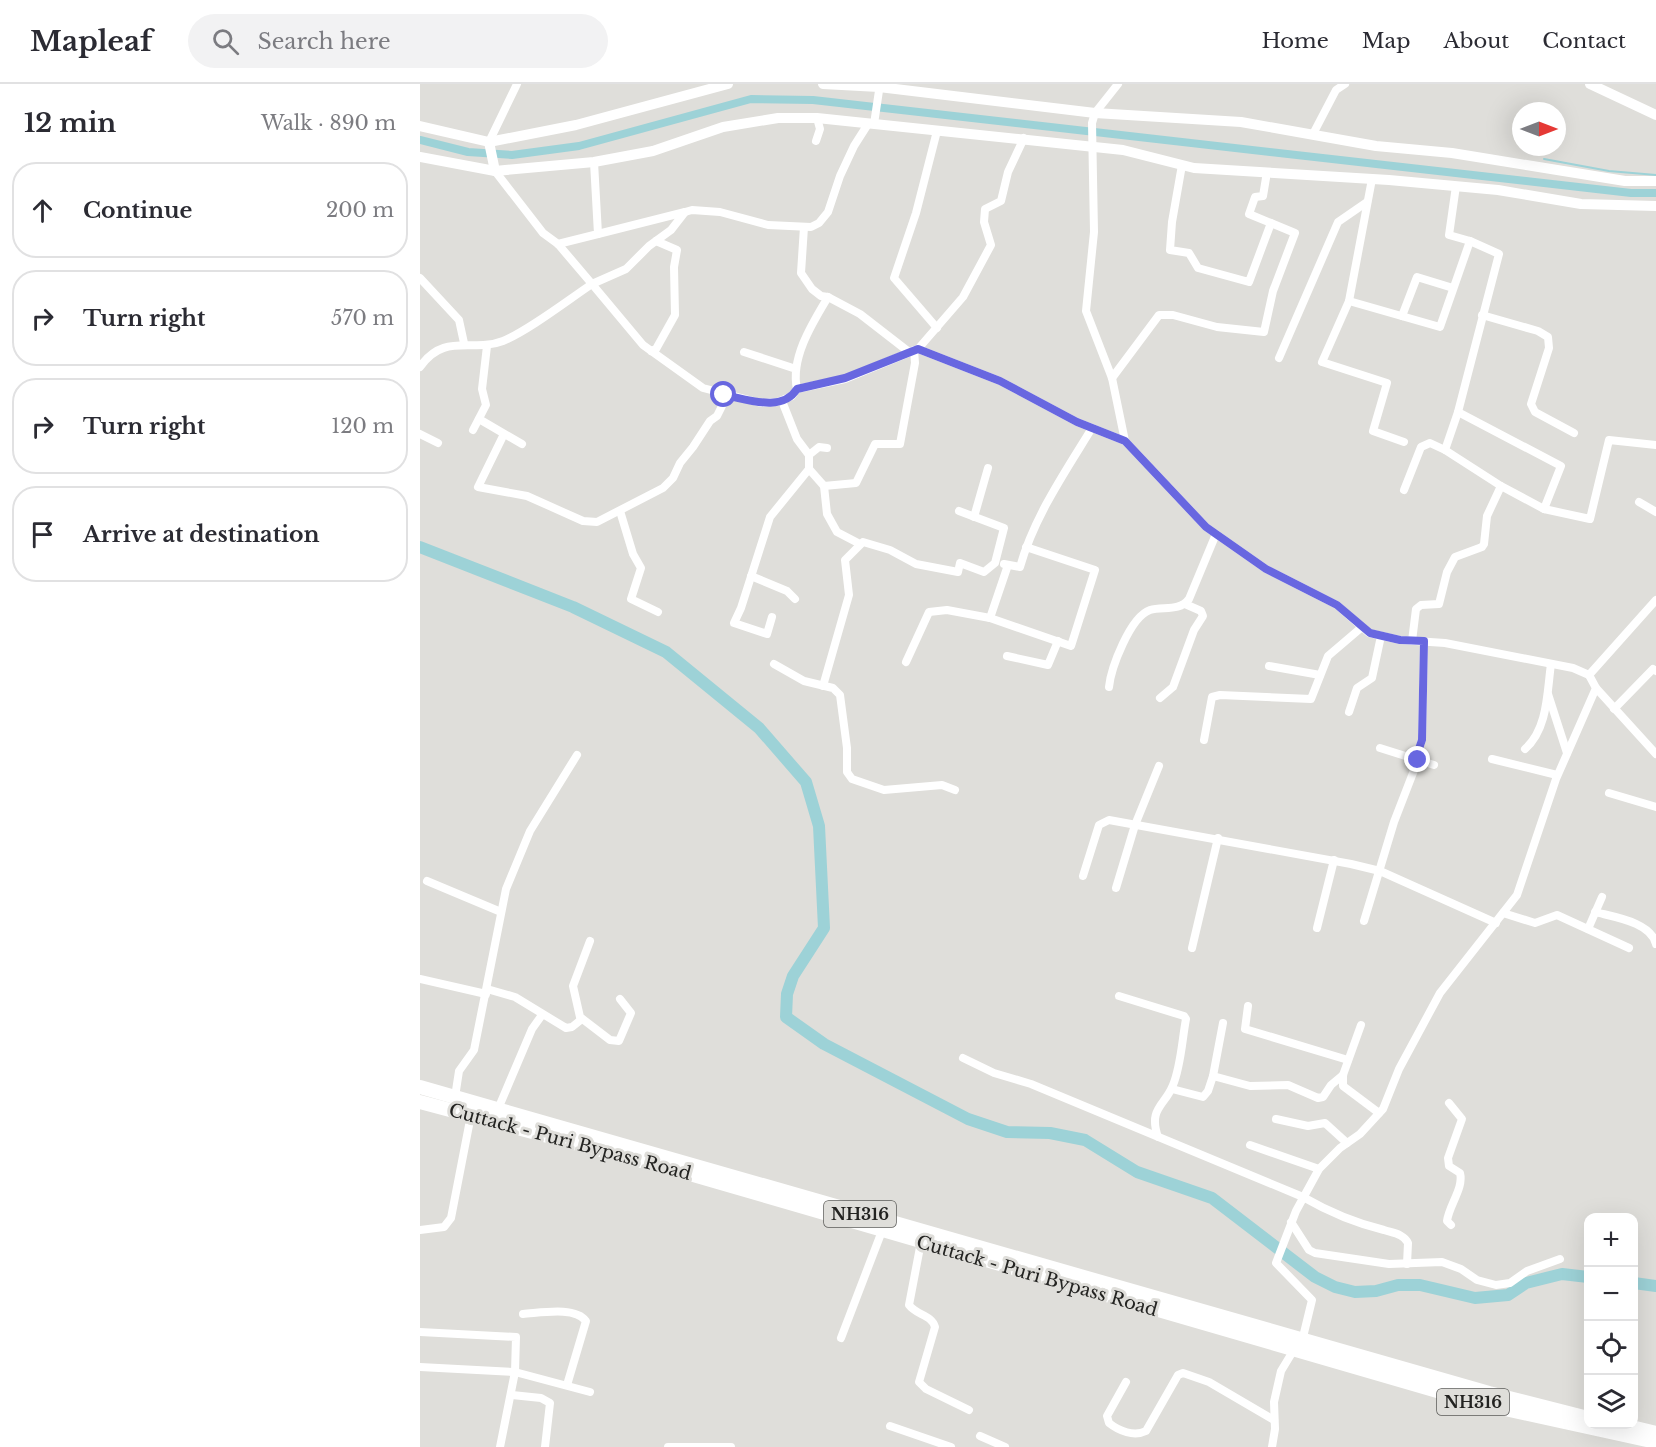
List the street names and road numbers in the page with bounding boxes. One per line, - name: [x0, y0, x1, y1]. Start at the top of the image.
- street label: Cuttack - Puri Bypass Road: [446, 1099, 694, 1185]
- road number: NH316: [824, 1201, 896, 1227]
- street label: Cuttack - Puri Bypass Road: [914, 1231, 1160, 1321]
- road number: NH316: [1437, 1389, 1509, 1415]

